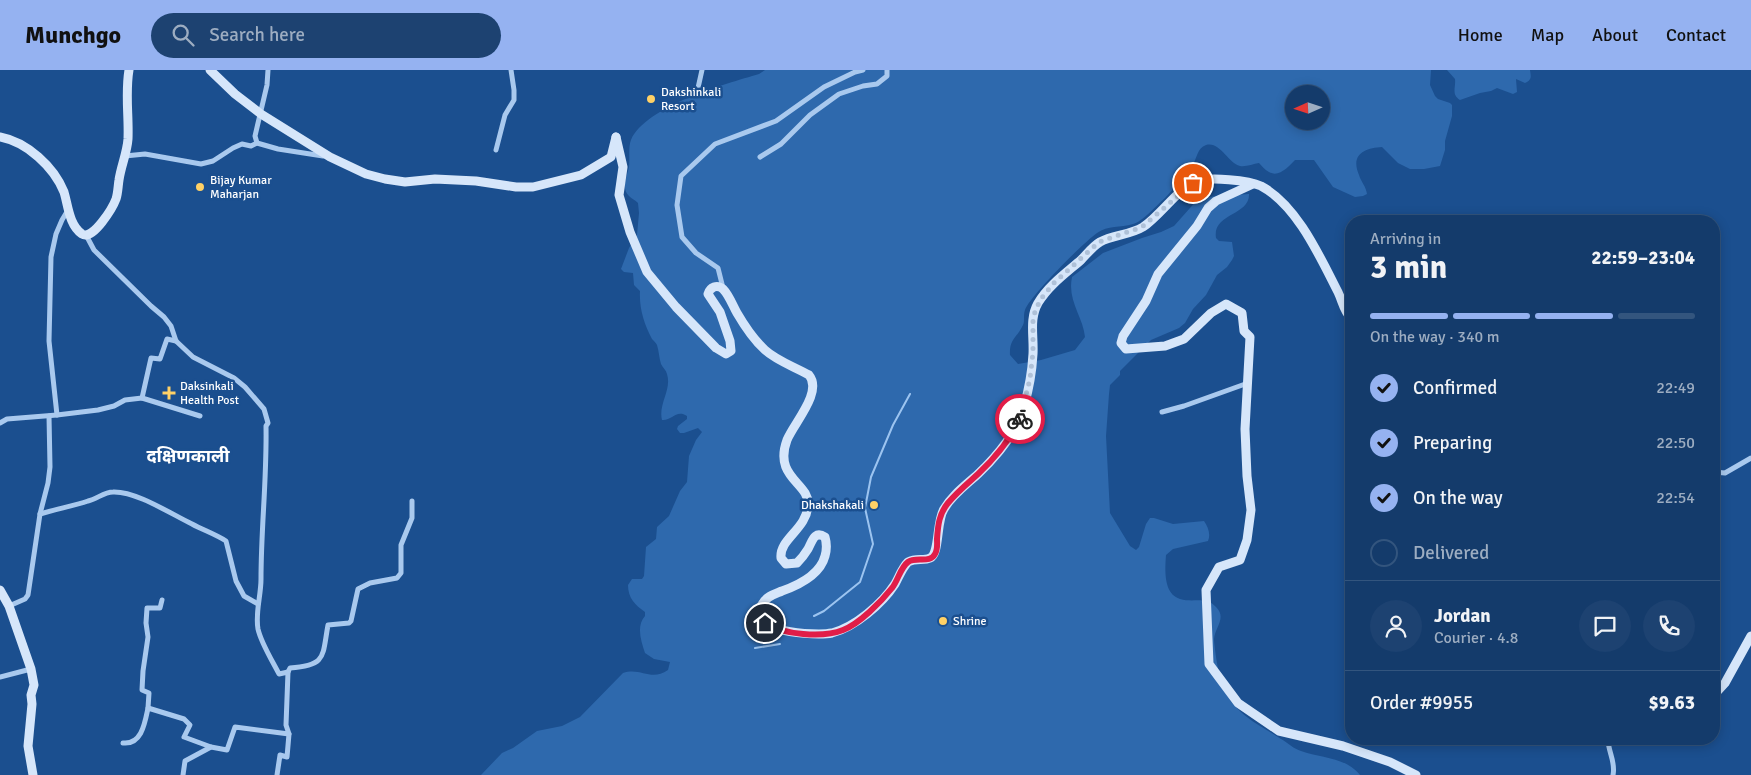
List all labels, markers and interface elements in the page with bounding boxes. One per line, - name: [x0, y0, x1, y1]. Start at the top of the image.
- search box: [151, 13, 501, 58]
- text: Munchgo: [25, 20, 121, 50]
- icon: search: [169, 21, 197, 49]
- text: Search here: [209, 23, 305, 47]
- text: Home: [1458, 24, 1503, 46]
- text: Map: [1531, 24, 1564, 46]
- text: About: [1592, 24, 1638, 46]
- text: Contact: [1666, 24, 1726, 46]
- place label: Dakshinkali Resort: [661, 85, 721, 114]
- north arrow: [1285, 85, 1330, 130]
- map controls: [1285, 85, 1330, 130]
- marker: Dakshinkali Resort: [645, 93, 657, 105]
- pin: [1172, 162, 1214, 204]
- icon: bag: [1179, 169, 1207, 197]
- place label: Bijay Kumar Maharjan: [210, 173, 272, 202]
- marker: Bijay Kumar Maharjan: [194, 181, 206, 193]
- text: Arriving in: [1370, 229, 1441, 249]
- text: 22:59–23:04: [1591, 246, 1695, 270]
- text: 3 min: [1370, 248, 1447, 287]
- text: On the way · 340 m: [1370, 327, 1500, 347]
- icon: check: [1370, 374, 1398, 402]
- text: Confirmed: [1413, 376, 1497, 400]
- text: 22:49: [1656, 378, 1695, 398]
- place label: Daksinkali Health Post: [180, 379, 239, 408]
- marker: Daksinkali Health Post: [162, 386, 176, 400]
- courier: [995, 394, 1045, 444]
- icon: bike: [1006, 405, 1034, 433]
- icon: check: [1370, 429, 1398, 457]
- text: Preparing: [1413, 431, 1492, 455]
- text: 22:50: [1656, 433, 1695, 453]
- district label: दक्षि‍णकाली: [146, 445, 230, 467]
- icon: check: [1370, 484, 1398, 512]
- text: On the way: [1413, 486, 1503, 510]
- text: 22:54: [1656, 488, 1695, 508]
- place label: Dhakshakali: [801, 498, 864, 513]
- marker: Dhakshakali: [868, 499, 880, 511]
- text: Delivered: [1413, 541, 1489, 565]
- button: person: [1370, 600, 1422, 652]
- button: chat: [1579, 600, 1631, 652]
- button: phone: [1643, 600, 1695, 652]
- pin: [744, 602, 786, 644]
- text: Jordan: [1434, 604, 1491, 628]
- icon: home: [751, 609, 779, 637]
- place label: Shrine: [953, 614, 987, 629]
- marker: Shrine: [937, 615, 949, 627]
- text: Courier · 4.8: [1434, 628, 1518, 648]
- text: Order #9955: [1370, 691, 1473, 715]
- text: $9.63: [1649, 691, 1695, 715]

